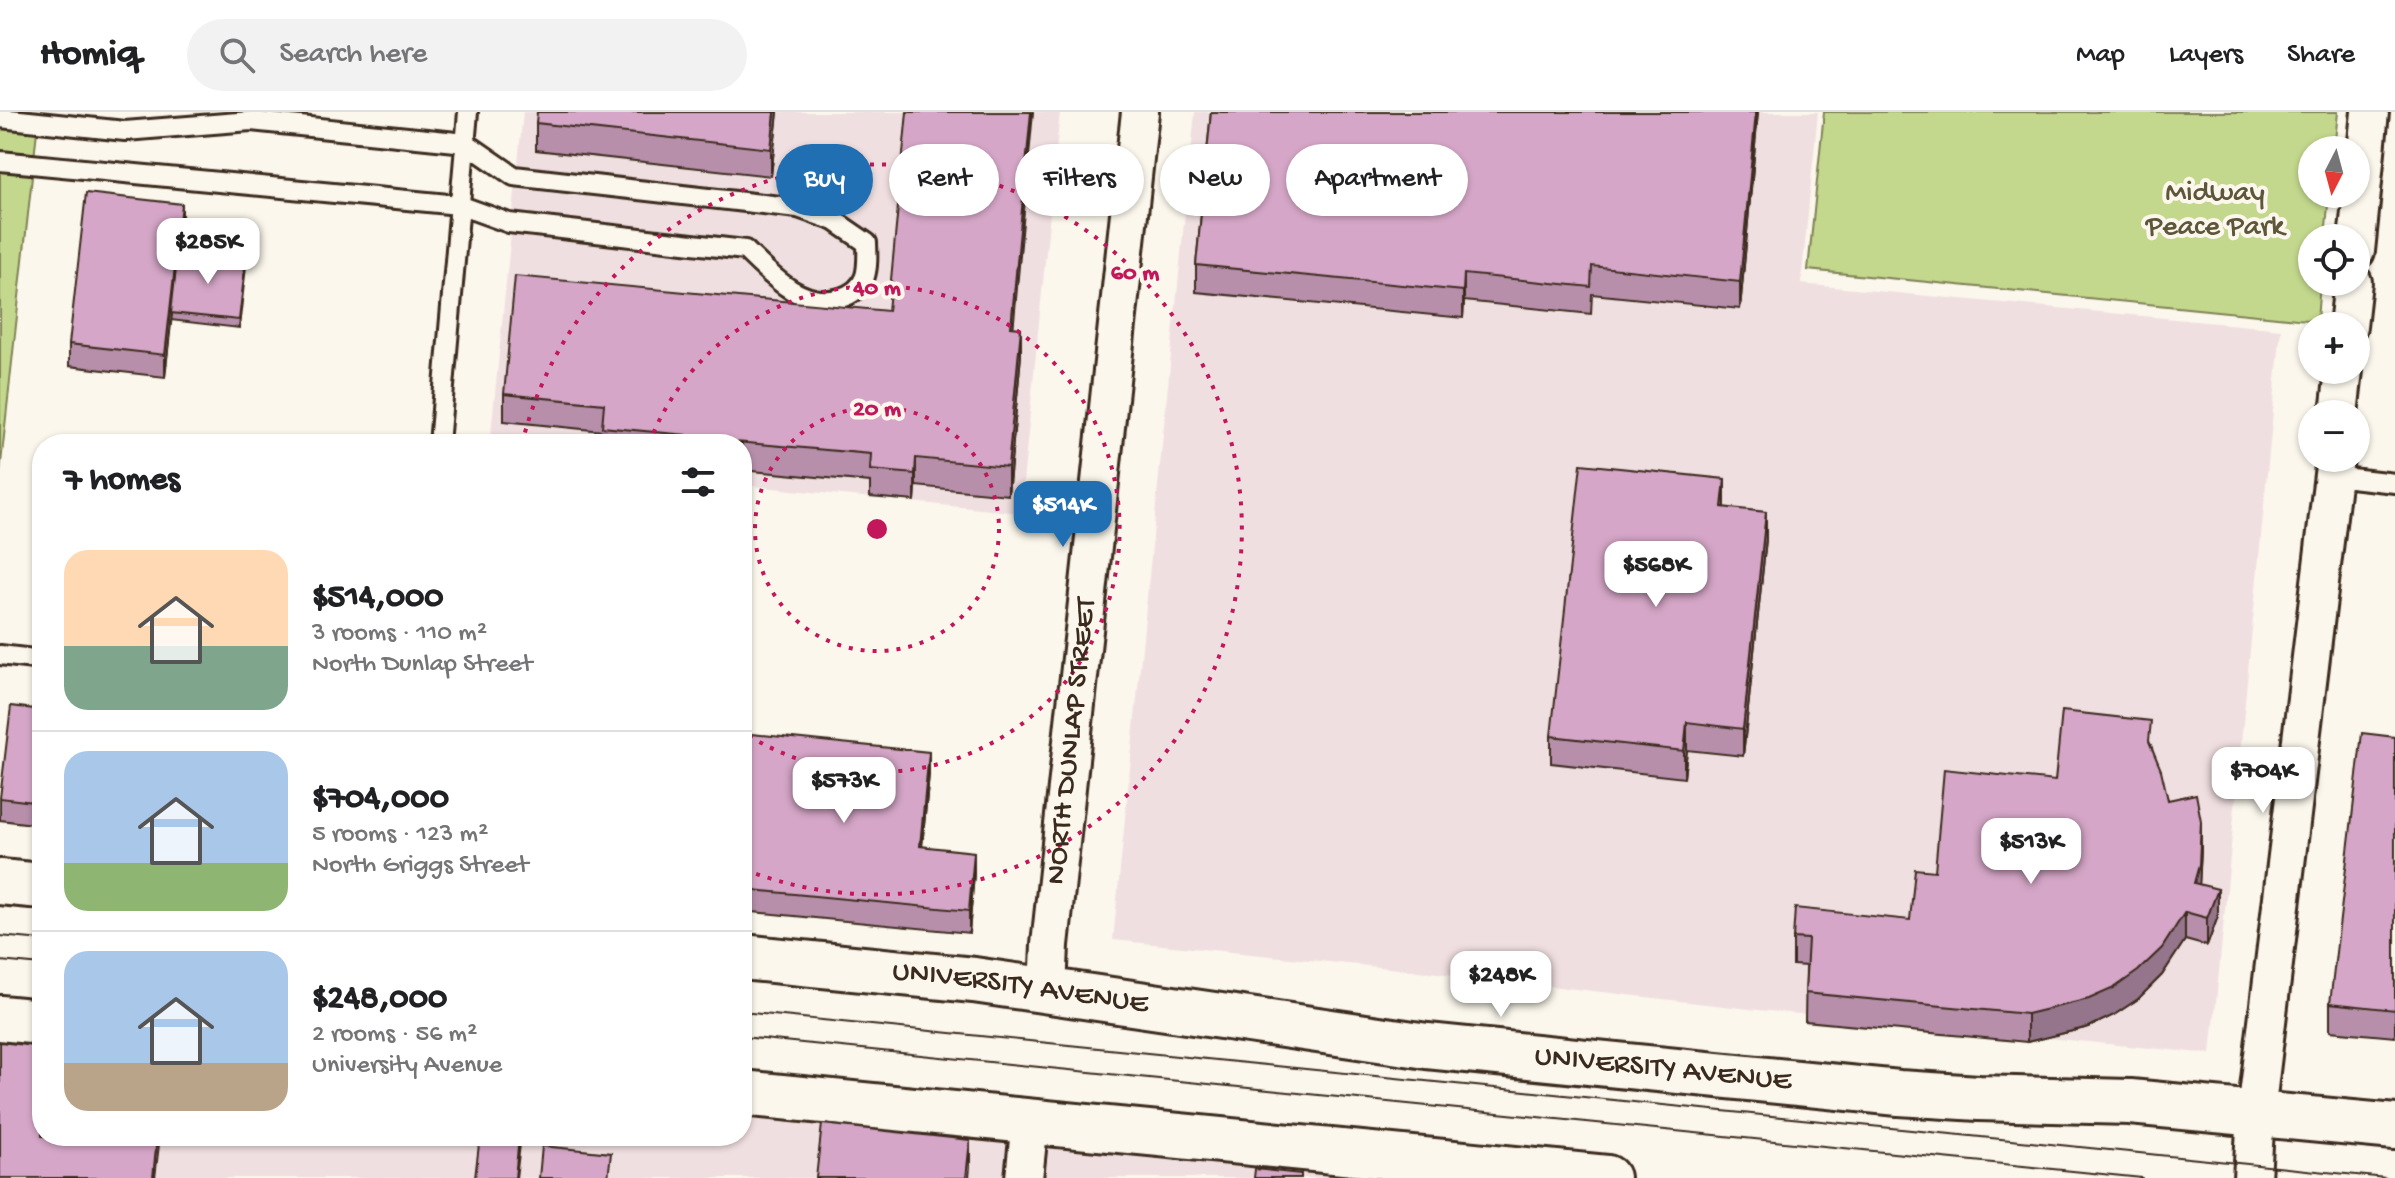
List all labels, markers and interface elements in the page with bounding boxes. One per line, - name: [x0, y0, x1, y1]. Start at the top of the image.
- search box: [187, 19, 747, 91]
- text: Homiq: [40, 33, 139, 77]
- icon: search: [215, 33, 259, 77]
- text: Search here: [279, 38, 427, 73]
- text: Map: [2076, 39, 2125, 72]
- text: Layers: [2169, 39, 2243, 72]
- text: Share: [2287, 39, 2355, 72]
- north arrow: [2298, 136, 2370, 208]
- map controls: [2298, 136, 2370, 472]
- chip: Buy: [776, 144, 873, 216]
- chip: Rent: [889, 144, 999, 216]
- chip: Filters: [1015, 144, 1144, 216]
- chip: New: [1160, 144, 1270, 216]
- chip: Apartment: [1286, 144, 1468, 216]
- park label: Midway Peace Park: [2145, 177, 2287, 246]
- pin: $285K: [152, 218, 264, 286]
- button: locate: [2298, 224, 2370, 296]
- text: $285K: [175, 228, 241, 259]
- text: 60 m: [1111, 260, 1159, 289]
- text: 40 m: [852, 275, 901, 304]
- button: +: [2298, 312, 2370, 384]
- text: 20 m: [853, 396, 901, 425]
- button: −: [2298, 400, 2370, 472]
- icon: filters: [676, 460, 720, 504]
- text: 7 homes: [64, 462, 180, 502]
- pin: $514K: [1007, 481, 1119, 549]
- text: $514K: [1032, 491, 1094, 522]
- centre of rings: [863, 515, 891, 543]
- pin: $568K: [1600, 541, 1712, 609]
- text: $568K: [1622, 551, 1690, 582]
- text: $514,000: [312, 579, 444, 619]
- icon: home: [128, 582, 224, 678]
- street label: NORTH DUNLAP STREET: [1039, 595, 1105, 886]
- text: 3 rooms · 110 m²: [312, 619, 487, 650]
- text: North Dunlap Street: [312, 650, 532, 681]
- pin: $704K: [2207, 747, 2319, 815]
- pin: $573K: [788, 757, 900, 825]
- text: $704K: [2230, 757, 2296, 788]
- text: $573K: [811, 767, 877, 798]
- text: $704,000: [312, 780, 449, 820]
- icon: home: [128, 783, 224, 879]
- pin: $513K: [1975, 818, 2087, 886]
- text: 5 rooms · 123 m²: [312, 820, 488, 851]
- text: $513K: [1999, 828, 2063, 859]
- text: North Griggs Street: [312, 851, 528, 882]
- pin: $248K: [1445, 951, 1557, 1019]
- street label: UNIVERSITY AVENUE: [891, 954, 1152, 1023]
- text: $248K: [1468, 961, 1534, 992]
- text: $248,000: [312, 980, 447, 1020]
- icon: home: [128, 983, 224, 1079]
- text: 2 rooms · 56 m²: [312, 1020, 477, 1051]
- street label: UNIVERSITY AVENUE: [1533, 1039, 1794, 1100]
- text: University Avenue: [312, 1051, 502, 1082]

